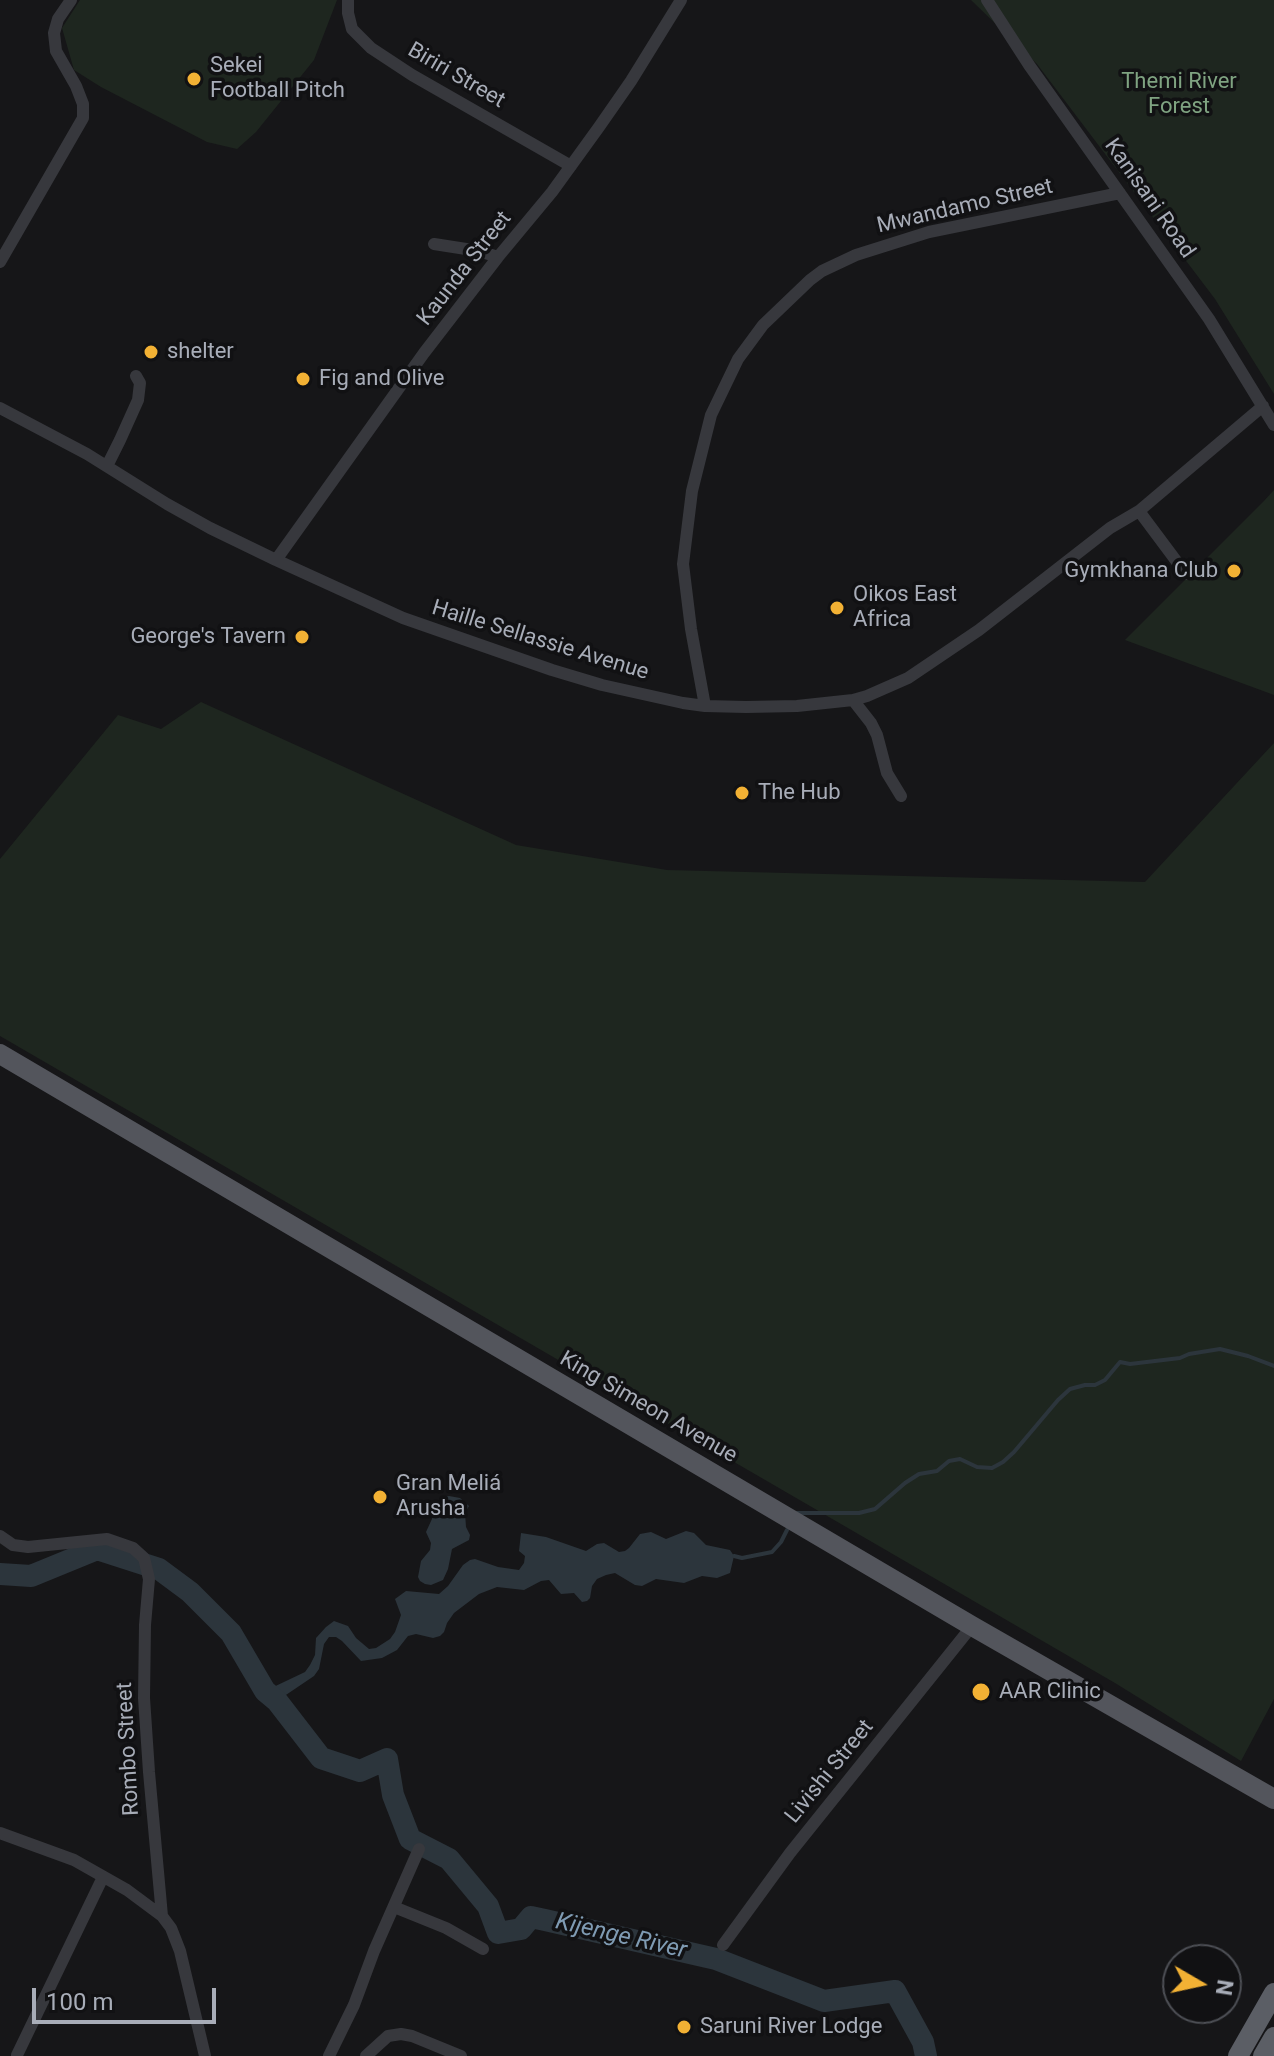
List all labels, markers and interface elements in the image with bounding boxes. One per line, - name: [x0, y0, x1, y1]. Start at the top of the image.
- street label: Biriri Street: [403, 38, 509, 114]
- place label: Sekei Football Pitch: [210, 53, 345, 104]
- park label: Themi River Forest: [1121, 69, 1237, 120]
- marker: Sekei Football Pitch: [185, 70, 203, 88]
- street label: Kanisani Road: [1098, 134, 1200, 264]
- street label: Mwandamo Street: [875, 174, 1055, 240]
- street label: Kaunda Street: [412, 207, 518, 331]
- place label: shelter: [167, 339, 234, 365]
- marker: shelter: [142, 343, 160, 361]
- place label: Fig and Olive: [319, 366, 444, 392]
- marker: Fig and Olive: [294, 370, 312, 388]
- place label: Gymkhana Club: [1064, 558, 1218, 584]
- marker: Gymkhana Club: [1225, 562, 1243, 580]
- place label: Oikos East Africa: [853, 582, 957, 634]
- street label: Haille Sellassie Avenue: [428, 595, 652, 687]
- marker: Oikos East Africa: [828, 599, 846, 617]
- place label: George's Tavern: [130, 624, 286, 650]
- marker: George's Tavern: [293, 628, 311, 646]
- place label: The Hub: [758, 780, 841, 806]
- marker: The Hub: [733, 784, 751, 802]
- street label: King Simeon Avenue: [555, 1346, 741, 1470]
- place label: Gran Meliá Arusha: [396, 1471, 501, 1522]
- marker: Gran Meliá Arusha: [371, 1488, 389, 1506]
- place label: AAR Clinic: [999, 1679, 1101, 1705]
- marker: AAR Clinic: [970, 1681, 992, 1703]
- street label: Rombo Street: [112, 1682, 146, 1816]
- street label: Livishi Street: [780, 1715, 880, 1829]
- water label: Kijenge River: [553, 1908, 689, 1966]
- north arrow: [1162, 1944, 1242, 2024]
- scale bar: [36, 1972, 220, 2022]
- text: N: [1211, 1978, 1238, 1997]
- text: 100 m: [46, 1988, 113, 2016]
- place label: Saruni River Lodge: [700, 2014, 882, 2040]
- marker: Saruni River Lodge: [675, 2018, 693, 2036]

